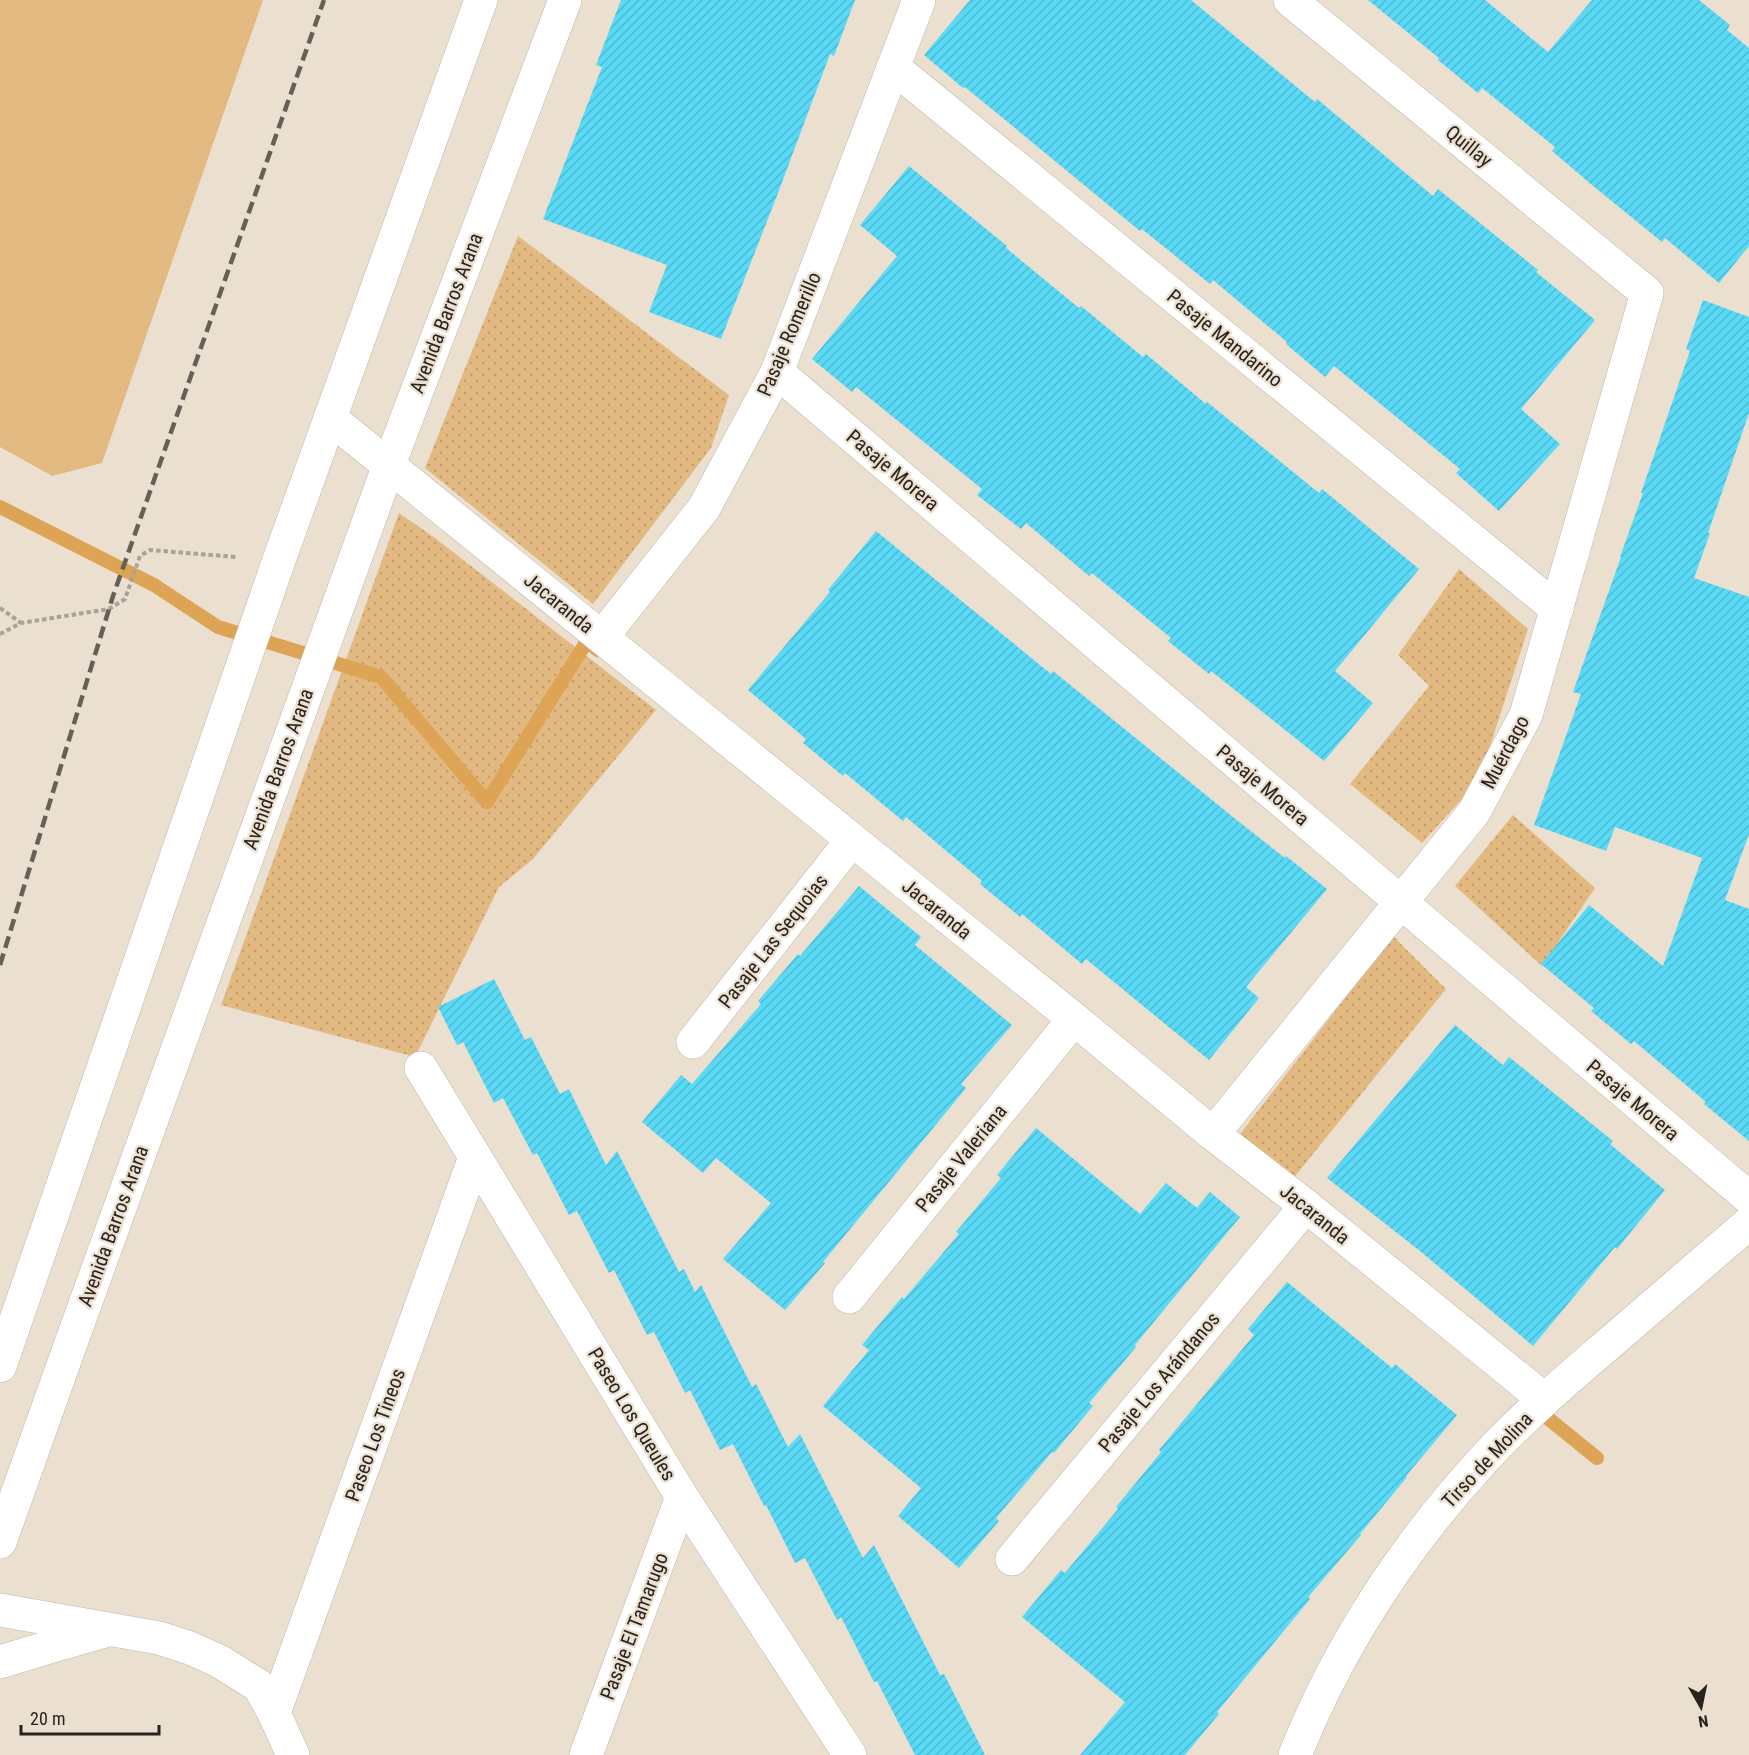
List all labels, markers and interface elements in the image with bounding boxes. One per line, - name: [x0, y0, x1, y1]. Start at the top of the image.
- street label: Quillay: [1441, 120, 1497, 172]
- street label: Avenida Barros Arana: [404, 230, 488, 396]
- street label: Pasaje Romerillo: [752, 268, 826, 400]
- street label: Pasaje Mandarino: [1162, 284, 1288, 392]
- street label: Pasaje Morera: [842, 424, 944, 516]
- street label: Jacaranda: [519, 568, 599, 638]
- street label: Avenida Barros Arana: [238, 685, 318, 853]
- street label: Muérdago: [1476, 711, 1534, 793]
- street label: Pasaje Morera: [1212, 739, 1314, 831]
- street label: Pasaje Las Sequoias: [713, 869, 833, 1013]
- street label: Jacaranda: [897, 874, 977, 944]
- street label: Pasaje Morera: [1582, 1054, 1684, 1146]
- street label: Pasaje Valeriana: [910, 1099, 1012, 1217]
- street label: Avenida Barros Arana: [73, 1142, 153, 1310]
- street label: Jacaranda: [1275, 1179, 1355, 1249]
- street label: Pasaje Los Arándanos: [1093, 1307, 1225, 1457]
- street label: Paseo Los Queules: [583, 1343, 681, 1485]
- street label: Paseo Los Tineos: [340, 1365, 410, 1505]
- street label: Tirso de Molina: [1437, 1407, 1537, 1513]
- street label: Pasaje El Tamarugo: [595, 1549, 673, 1703]
- north arrow: [1671, 1677, 1731, 1737]
- scale bar: [21, 1698, 159, 1736]
- text: 20 m: [30, 1708, 65, 1729]
- text: N: [1697, 1711, 1710, 1731]

